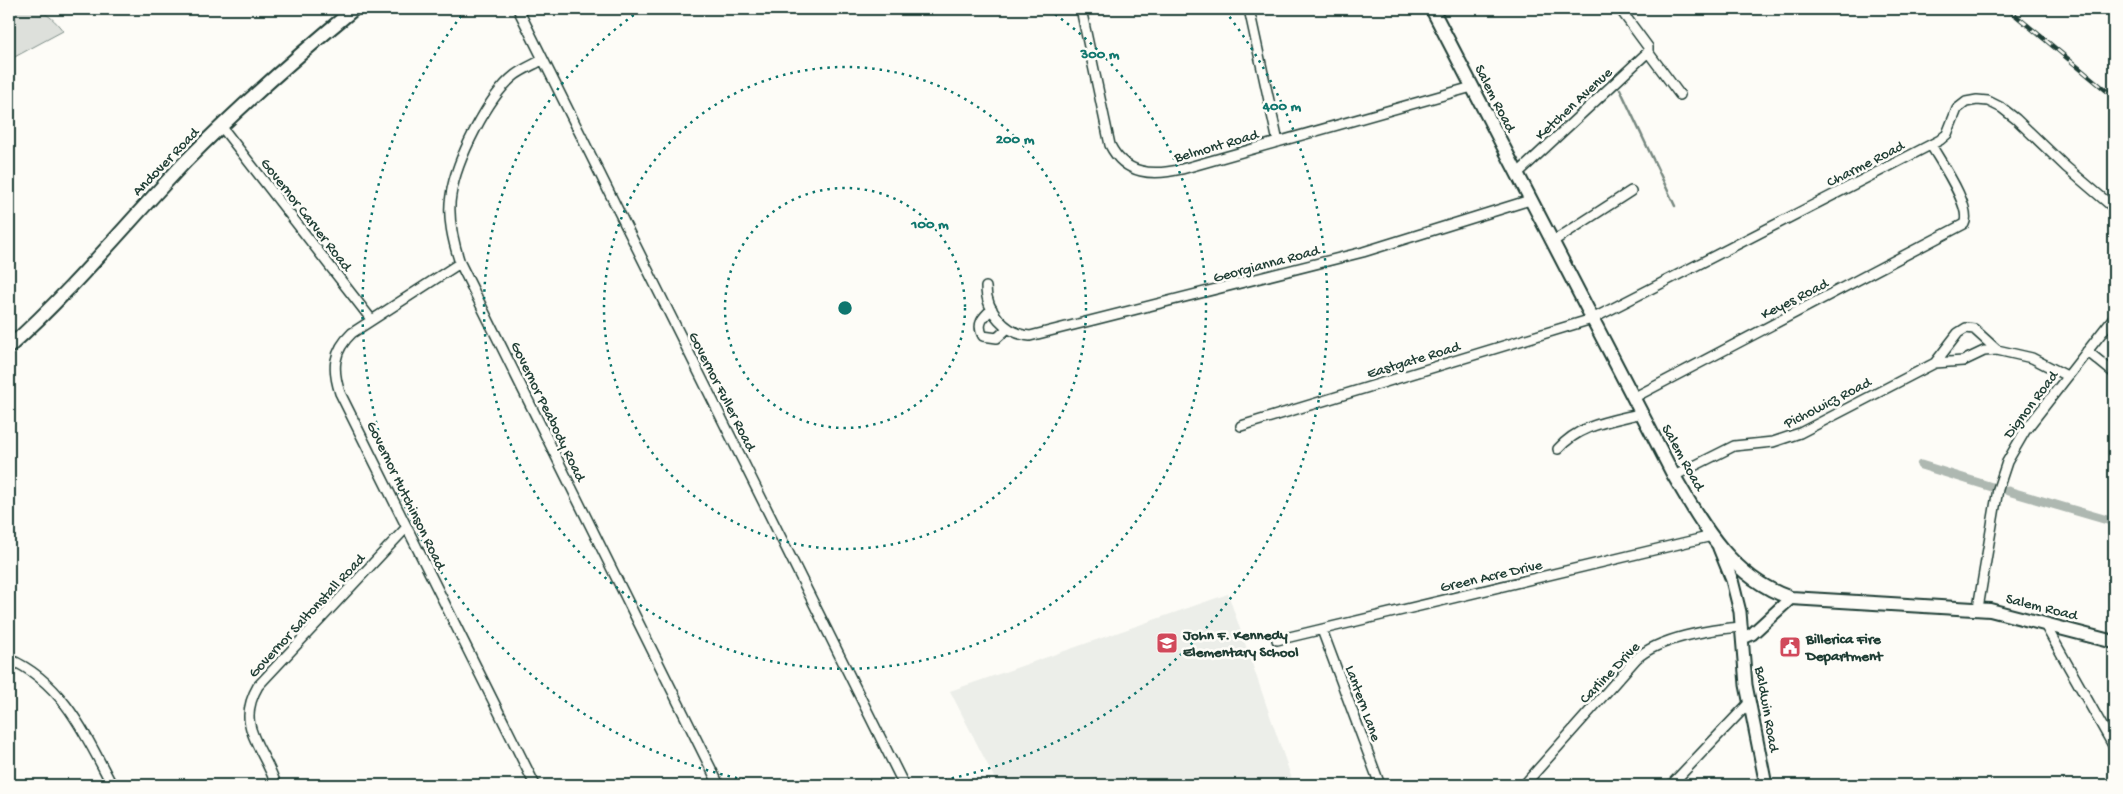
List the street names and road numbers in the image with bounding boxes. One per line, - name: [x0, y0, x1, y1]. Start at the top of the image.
- street label: Salem Road: [1470, 62, 1519, 137]
- street label: Ketchen Avenue: [1532, 64, 1617, 145]
- street label: Andover Road: [129, 123, 205, 200]
- street label: Belmont Road: [1171, 126, 1262, 168]
- street label: Charme Road: [1824, 137, 1909, 192]
- street label: Governor Carver Road: [256, 155, 356, 276]
- street label: Georgianna Road: [1211, 242, 1323, 288]
- street label: Keyes Road: [1758, 275, 1833, 324]
- street label: Governor Fuller Road: [683, 329, 760, 456]
- street label: Eastgate Road: [1365, 338, 1463, 384]
- street label: Governor Peabody Road: [506, 339, 589, 486]
- street label: Dignon Road: [2000, 367, 2064, 443]
- street label: Pichowicz Road: [1780, 374, 1876, 434]
- street label: Governor Hutchinson Road: [361, 419, 449, 574]
- street label: Salem Road: [1657, 422, 1708, 495]
- street label: Governor Saltonstall Road: [245, 550, 371, 682]
- street label: Green Acre Drive: [1439, 556, 1544, 597]
- street label: Salem Road: [2004, 590, 2080, 626]
- street label: Carline Drive: [1576, 638, 1645, 708]
- street label: Lantern Lane: [1340, 663, 1384, 744]
- street label: Baldwin Road: [1749, 664, 1783, 755]

